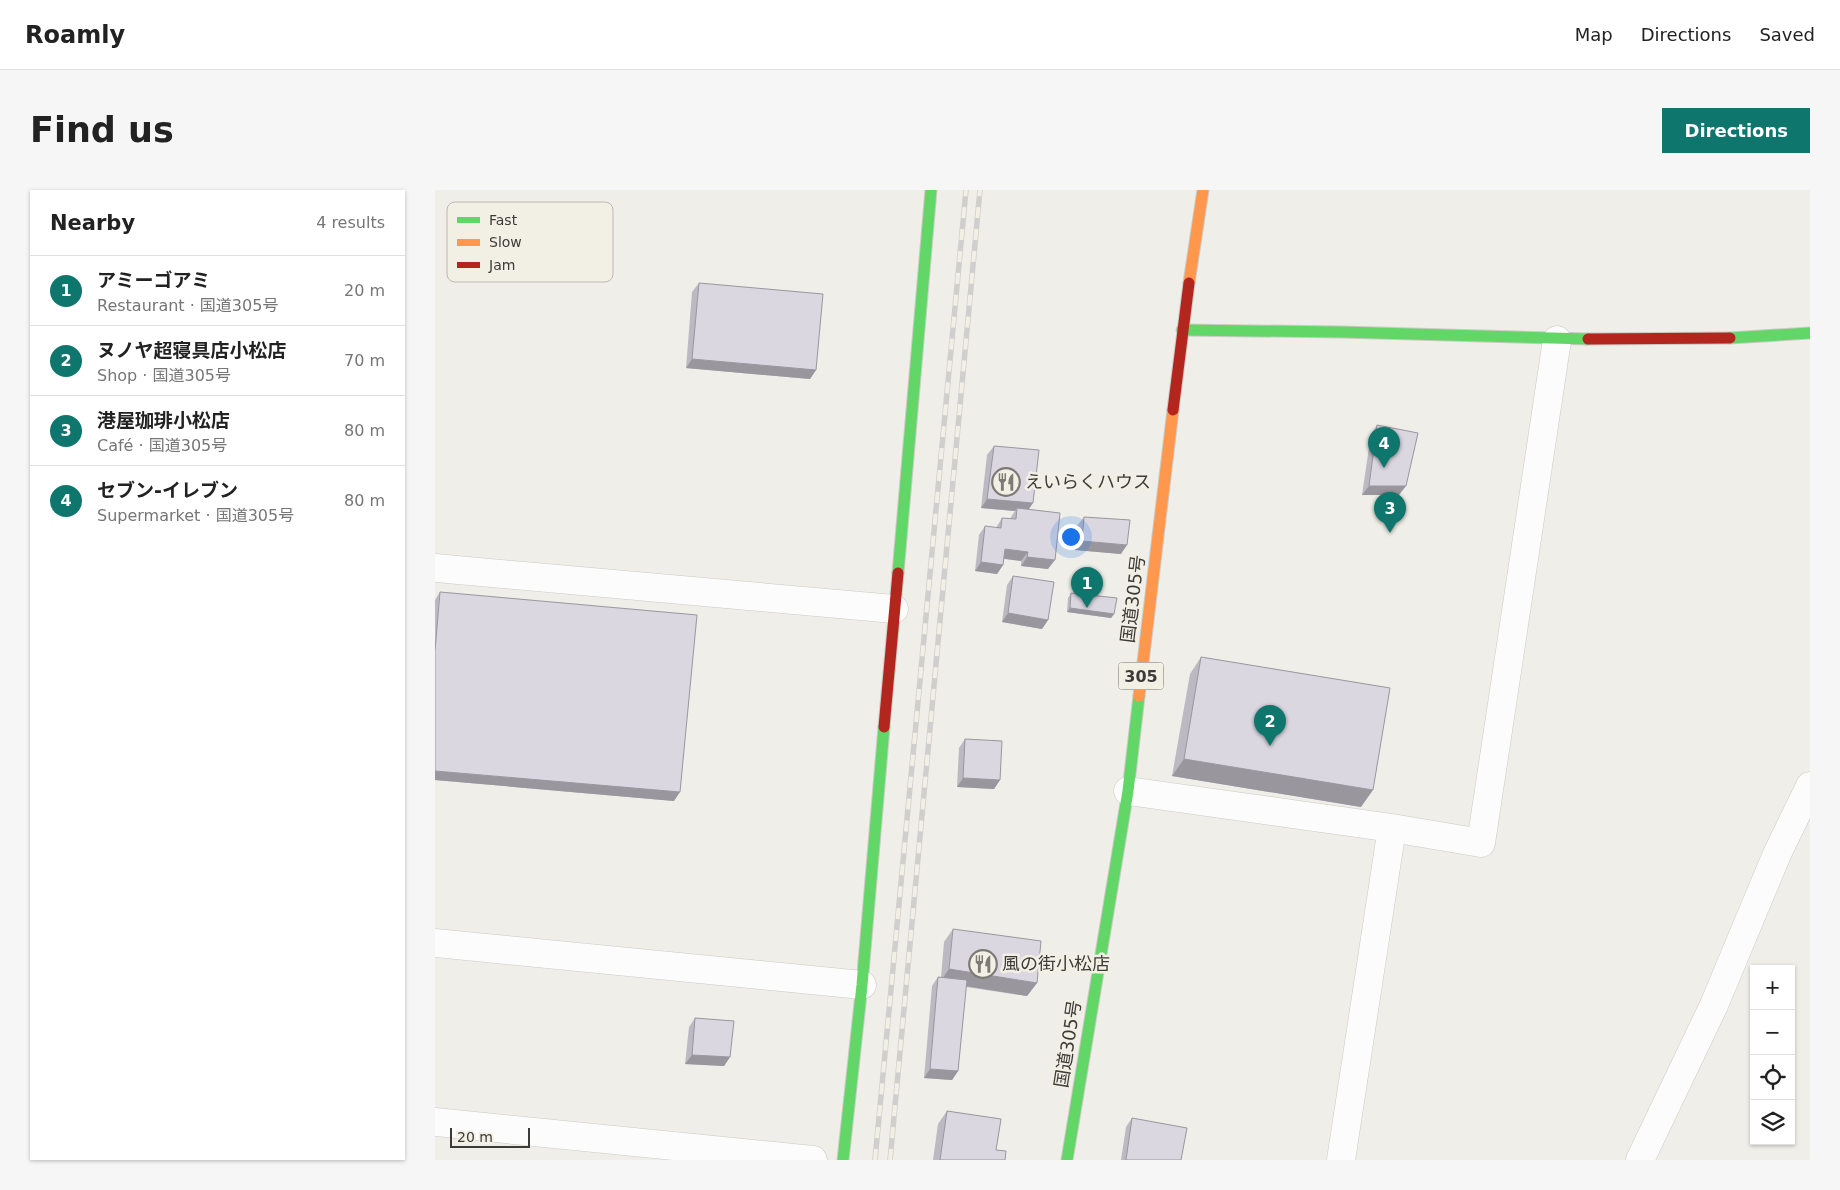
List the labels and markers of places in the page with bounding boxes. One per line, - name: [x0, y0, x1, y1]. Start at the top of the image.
- pin: 4: [1368, 427, 1400, 468]
- restaurant icon: えいらくハウス: [991, 467, 1021, 497]
- place label: えいらくハウス: [1025, 471, 1151, 492]
- pin: 3: [1374, 492, 1406, 533]
- pin: 1: [1071, 567, 1103, 608]
- pin: 2: [1254, 705, 1286, 746]
- restaurant icon: 風の街小松店: [968, 949, 998, 979]
- place label: 風の街小松店: [1002, 953, 1110, 974]

